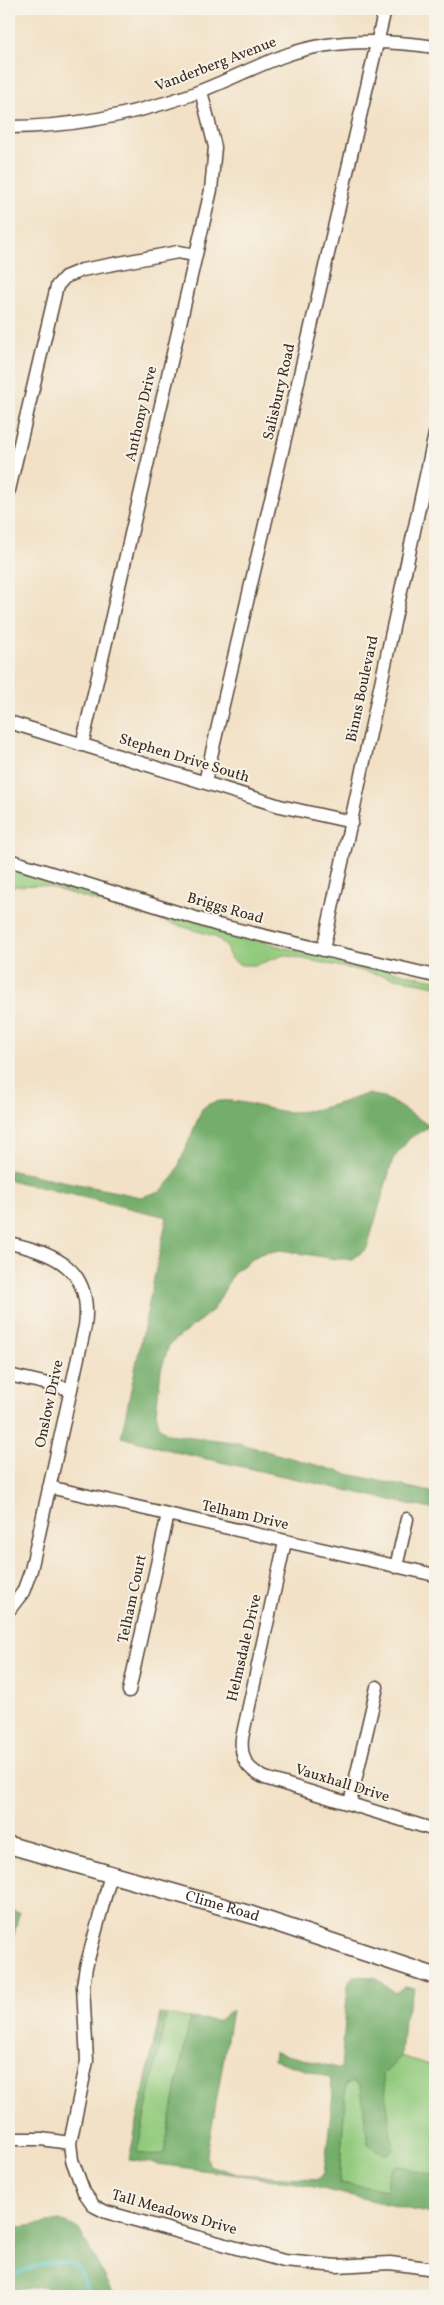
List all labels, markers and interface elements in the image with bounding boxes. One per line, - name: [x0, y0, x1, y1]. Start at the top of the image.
- street label: Vanderberg Avenue: [152, 32, 280, 98]
- street label: Salisbury Road: [259, 342, 301, 442]
- street label: Anthony Drive: [121, 364, 163, 464]
- street label: Binns Boulevard: [341, 634, 385, 744]
- street label: Stephen Drive South: [116, 729, 252, 789]
- street label: Briggs Road: [184, 888, 266, 930]
- street label: Onslow Drive: [30, 1358, 70, 1450]
- street label: Telham Drive: [199, 1496, 291, 1536]
- street label: Telham Court: [113, 1553, 153, 1645]
- street label: Helmsdale Drive: [222, 1592, 268, 1704]
- street label: Vauxhall Drive: [292, 1760, 392, 1808]
- street label: Clime Road: [183, 1886, 262, 1927]
- street label: Tall Meadows Drive: [109, 2185, 239, 2241]

